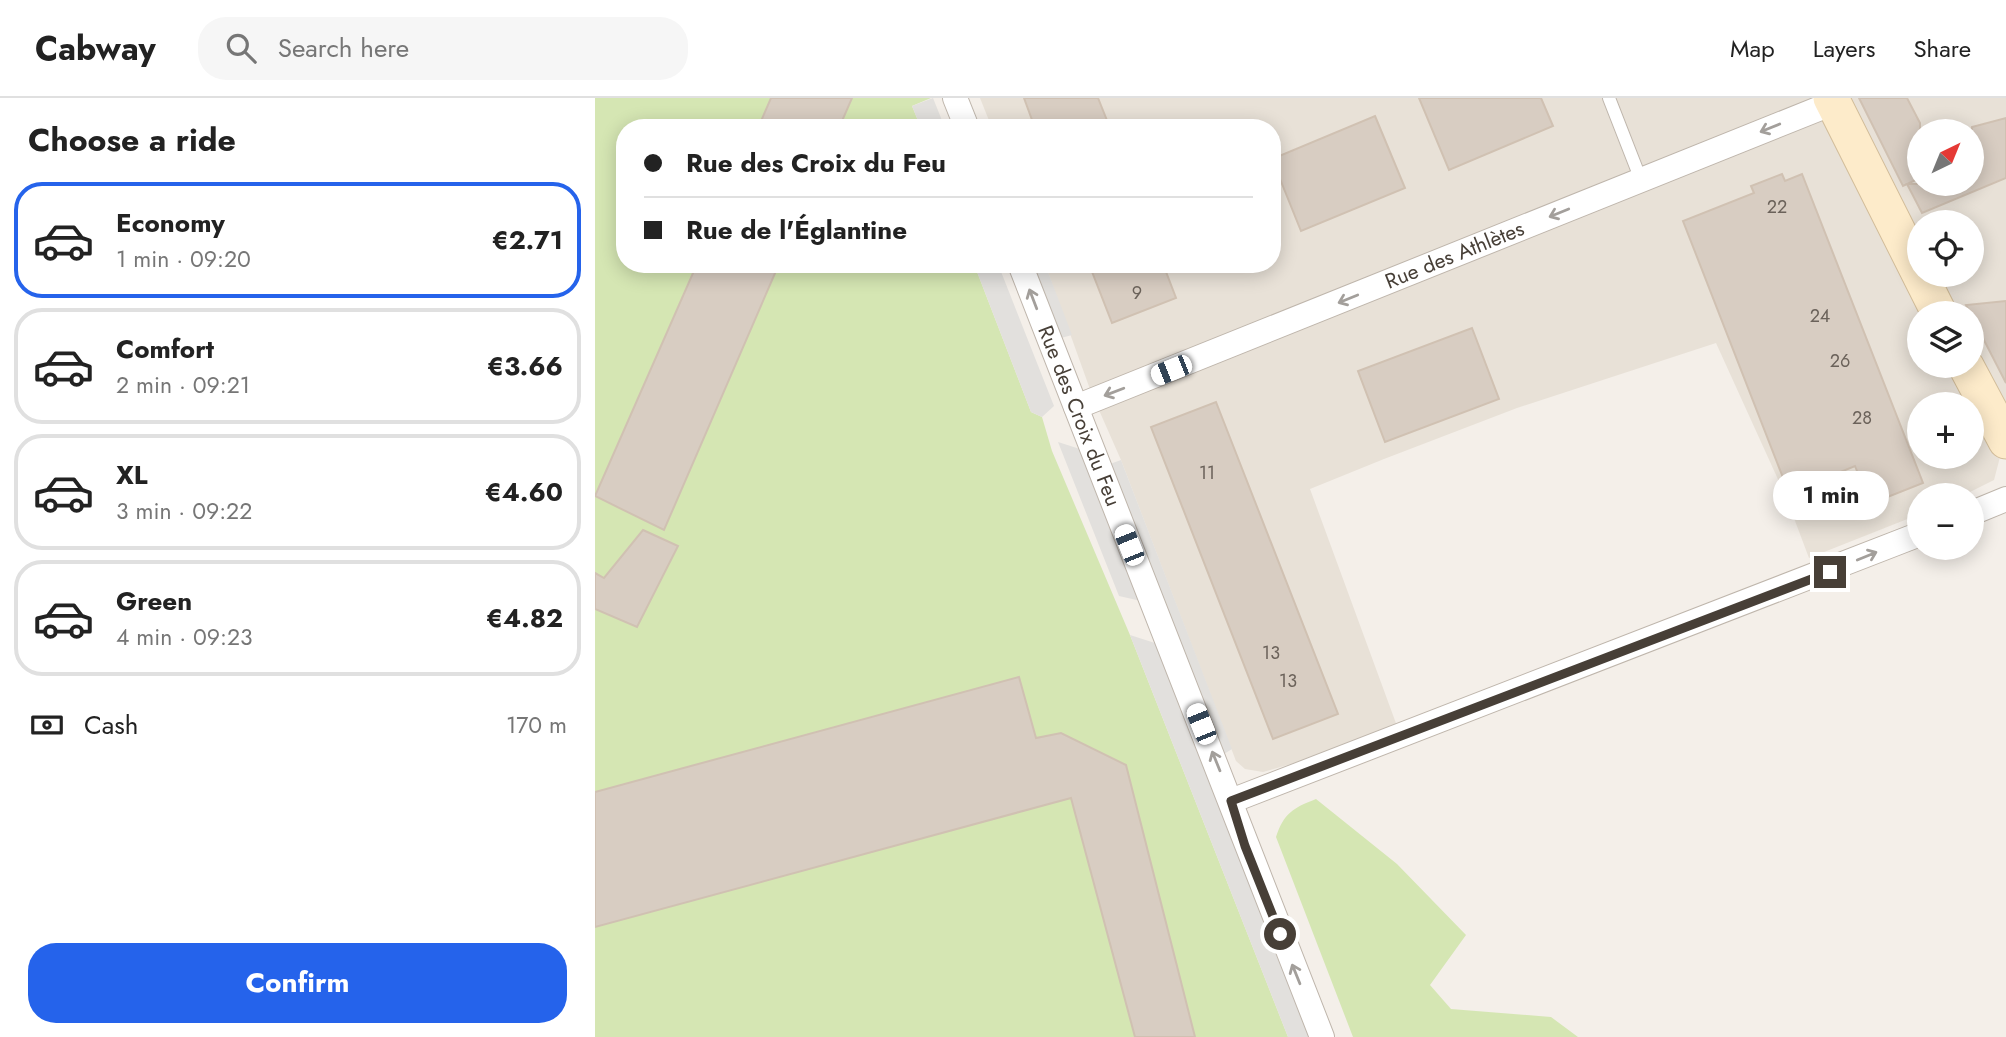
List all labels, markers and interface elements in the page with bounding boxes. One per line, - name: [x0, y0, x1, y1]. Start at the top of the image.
- search box: [198, 17, 688, 80]
- text: Cabway: [35, 25, 156, 72]
- icon: search: [222, 29, 260, 67]
- text: Search here: [278, 29, 409, 67]
- text: Map: [1730, 31, 1775, 66]
- text: Layers: [1813, 31, 1875, 66]
- text: Share: [1913, 31, 1971, 66]
- text: Choose a ride: [28, 117, 236, 163]
- north arrow: [1907, 119, 1985, 196]
- map controls: [1907, 119, 1984, 560]
- one-way arrow: [1760, 123, 1781, 136]
- text: Rue des Croix du Feu: [686, 144, 946, 182]
- house number: 22: [1767, 194, 1787, 220]
- text: Economy: [116, 204, 225, 242]
- one-way arrow: [1549, 208, 1570, 221]
- icon: car: [32, 209, 95, 272]
- button: locate: [1907, 210, 1984, 287]
- text: Rue de l'Églantine: [686, 211, 907, 249]
- street label: Rue des Athlètes: [1381, 214, 1529, 296]
- text: €2.71: [492, 221, 563, 259]
- text: 1 min · 09:20: [116, 242, 251, 276]
- house number: 9: [1132, 280, 1142, 306]
- one-way arrow: [1026, 288, 1039, 310]
- one-way arrow: [1338, 293, 1359, 306]
- button: layers: [1907, 301, 1984, 378]
- house number: 24: [1810, 303, 1830, 329]
- street label: Rue des Croix du Feu: [1030, 321, 1128, 511]
- text: Comfort: [116, 330, 214, 368]
- icon: car: [32, 335, 95, 398]
- text: €3.66: [487, 347, 563, 385]
- house number: 26: [1830, 348, 1850, 374]
- car: [1148, 352, 1195, 388]
- text: 2 min · 09:21: [116, 368, 250, 402]
- one-way arrow: [1104, 387, 1126, 400]
- button: +: [1907, 392, 1984, 469]
- house number: 28: [1852, 405, 1872, 431]
- text: XL: [116, 456, 148, 494]
- house number: 11: [1199, 460, 1215, 486]
- icon: car: [32, 461, 95, 524]
- callout: 1 min: [1772, 470, 1888, 519]
- text: €4.60: [485, 473, 563, 511]
- text: 1 min: [1802, 478, 1860, 512]
- button: −: [1907, 483, 1984, 560]
- text: 3 min · 09:22: [116, 494, 252, 528]
- car: [1112, 522, 1147, 568]
- one-way arrow: [1855, 549, 1877, 562]
- route end: [1814, 556, 1846, 588]
- text: Green: [116, 582, 192, 620]
- icon: car: [32, 587, 95, 650]
- text: €4.82: [486, 599, 563, 637]
- text: 4 min · 09:23: [116, 620, 253, 654]
- house number: 13: [1262, 640, 1280, 666]
- house number: 13: [1279, 668, 1297, 694]
- car: [1184, 701, 1219, 747]
- icon: cash: [28, 706, 66, 744]
- text: Cash: [84, 706, 138, 744]
- text: 170 m: [506, 708, 567, 742]
- one-way arrow: [1208, 751, 1221, 773]
- route start: [1264, 918, 1296, 950]
- button: Confirm: [28, 943, 567, 1023]
- one-way arrow: [1289, 963, 1302, 985]

